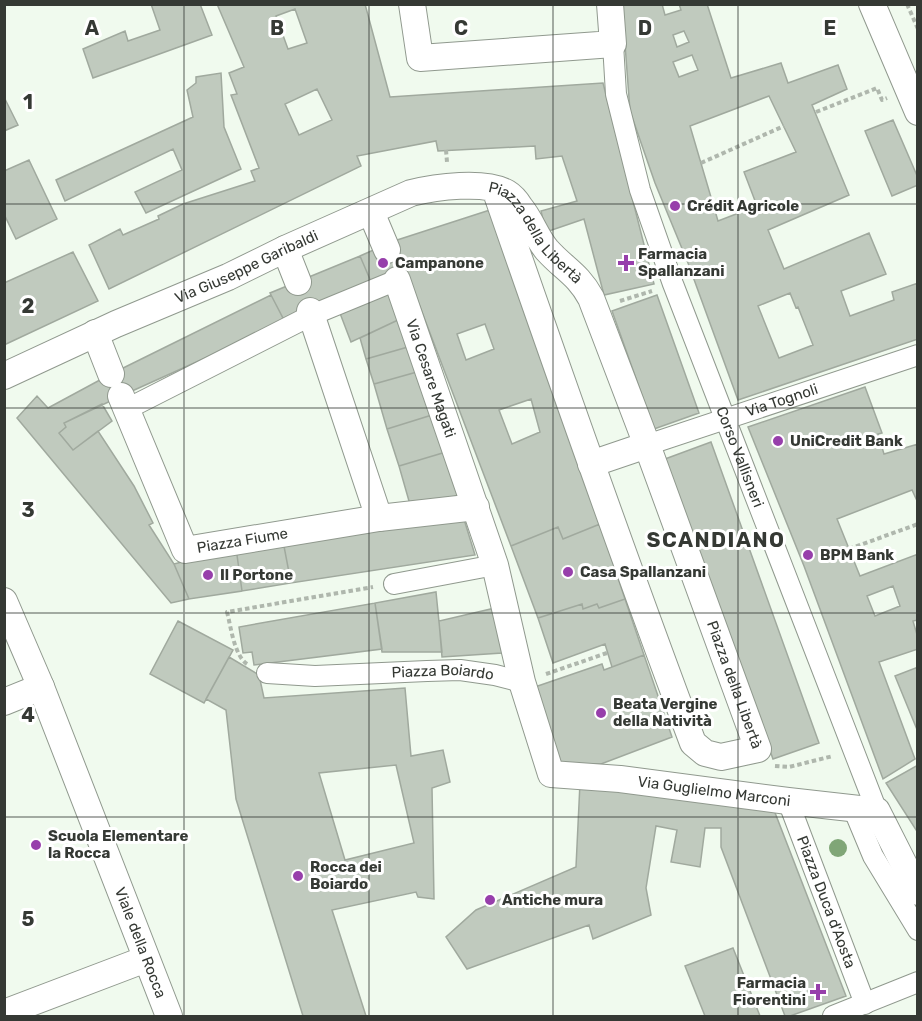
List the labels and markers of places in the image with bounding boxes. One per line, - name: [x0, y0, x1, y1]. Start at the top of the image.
- place label: Crédit Agricole: [687, 197, 799, 215]
- marker: Crédit Agricole: [668, 199, 682, 213]
- place label: Farmacia Spallanzani: [638, 245, 724, 280]
- place label: Campanone: [395, 254, 484, 272]
- marker: Campanone: [376, 256, 390, 270]
- marker: Farmacia Spallanzani: [619, 256, 633, 270]
- place label: UniCredit Bank: [790, 432, 903, 450]
- marker: UniCredit Bank: [771, 434, 785, 448]
- place label: BPM Bank: [820, 546, 894, 564]
- marker: BPM Bank: [801, 548, 815, 562]
- place label: Casa Spallanzani: [580, 563, 706, 581]
- marker: Casa Spallanzani: [561, 565, 575, 579]
- place label: Il Portone: [220, 566, 293, 584]
- marker: Il Portone: [201, 568, 215, 582]
- place label: Beata Vergine della Natività: [613, 695, 718, 730]
- marker: Beata Vergine della Natività: [594, 706, 608, 720]
- place label: Scuola Elementare la Rocca: [48, 827, 189, 862]
- marker: Scuola Elementare la Rocca: [29, 838, 43, 852]
- place label: Rocca dei Boiardo: [310, 858, 382, 893]
- marker: Rocca dei Boiardo: [291, 869, 305, 883]
- place label: Antiche mura: [502, 891, 603, 909]
- marker: Antiche mura: [483, 893, 497, 907]
- place label: Farmacia Fiorentini: [733, 974, 806, 1009]
- marker: Farmacia Fiorentini: [811, 985, 825, 999]

